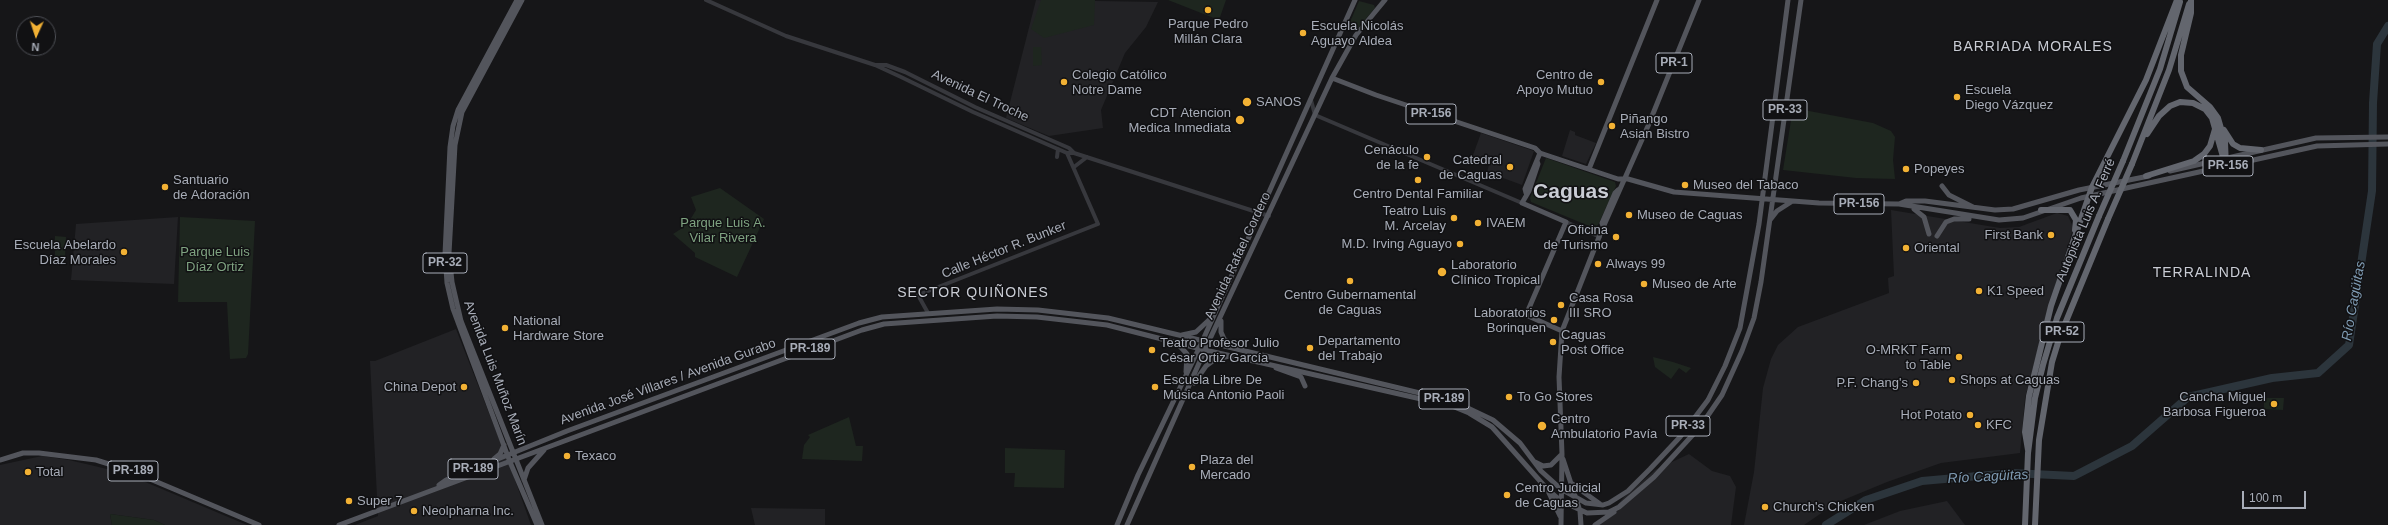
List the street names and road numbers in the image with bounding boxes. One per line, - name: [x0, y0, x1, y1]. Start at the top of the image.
- road number: PR-1: [1656, 53, 1692, 73]
- street label: Avenida El Troche: [929, 67, 1031, 125]
- road number: PR-33: [1763, 100, 1807, 120]
- road number: PR-156: [1406, 104, 1456, 124]
- street label: Autopista Luis A. Ferré: [2053, 156, 2119, 284]
- road number: PR-156: [2203, 156, 2253, 176]
- street label: Avenida Rafael Cordero: [1202, 190, 1274, 322]
- road number: PR-156: [1834, 194, 1884, 214]
- street label: Calle Héctor R. Bunker: [939, 218, 1069, 282]
- road number: PR-32: [423, 253, 467, 273]
- street label: Avenida Luis Muñoz Marín: [460, 298, 530, 448]
- road number: PR-52: [2040, 322, 2084, 342]
- street label: Avenida José Villares / Avenida Gurabo: [558, 336, 778, 428]
- road number: PR-189: [785, 339, 835, 359]
- road number: PR-189: [1419, 389, 1469, 409]
- road number: PR-33: [1666, 416, 1710, 436]
- road number: PR-189: [448, 459, 498, 479]
- road number: PR-189: [108, 461, 158, 481]

